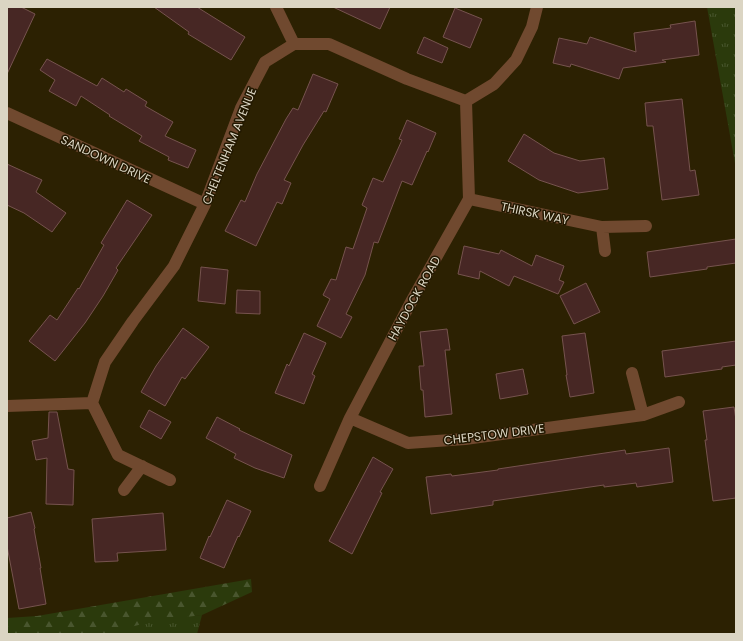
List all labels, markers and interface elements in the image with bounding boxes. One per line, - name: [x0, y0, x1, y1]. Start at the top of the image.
- street label: CHELTENHAM AVENUE: [198, 85, 260, 207]
- street label: SANDOWN DRIVE: [58, 131, 154, 187]
- street label: THIRSK WAY: [499, 197, 571, 229]
- street label: HAYDOCK ROAD: [384, 253, 444, 343]
- street label: CHEPSTOW DRIVE: [443, 419, 545, 449]

